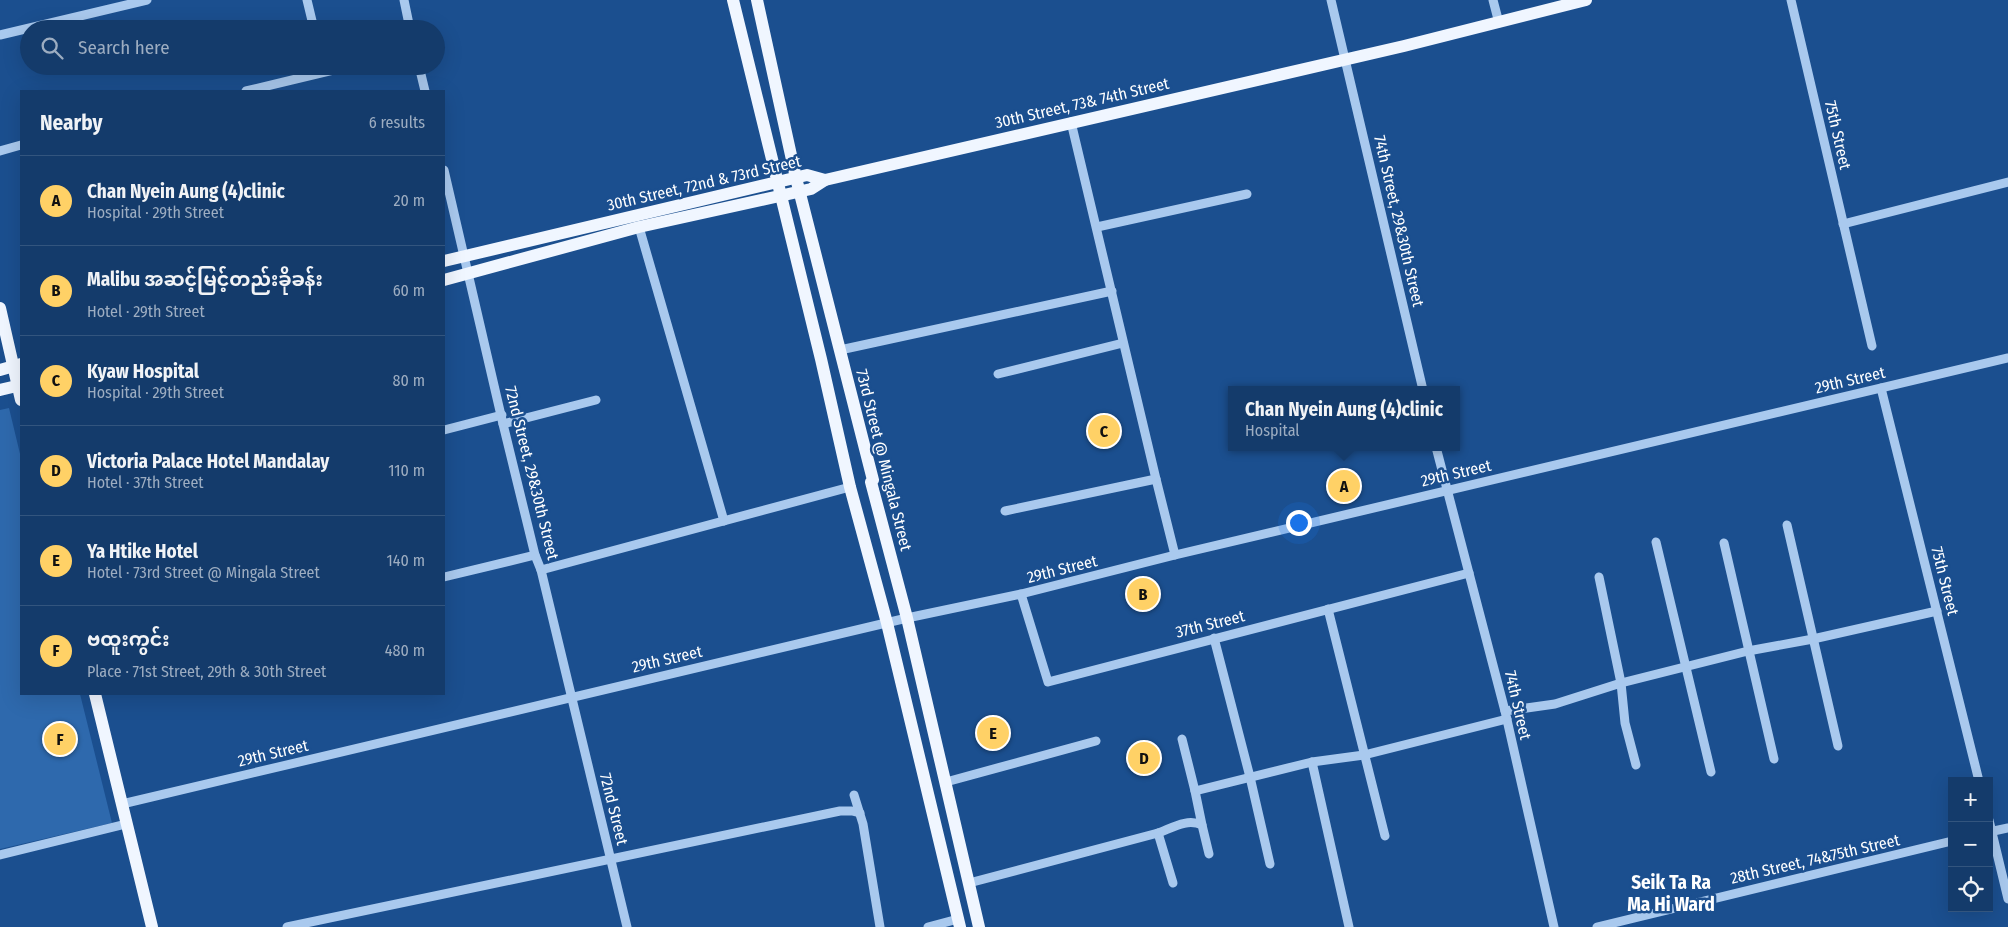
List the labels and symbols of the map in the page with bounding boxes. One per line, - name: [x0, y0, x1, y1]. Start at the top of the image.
- street label: 30th Street, 73& 74th Street: [993, 74, 1172, 132]
- street label: 75th Street: [1821, 99, 1855, 172]
- street label: 74th Street, 29&30th Street: [1370, 133, 1428, 309]
- street label: 30th Street, 72nd & 73rd Street: [605, 151, 804, 215]
- street label: 29th Street: [1813, 363, 1888, 397]
- street label: 73rd Street @ Mingala Street: [852, 367, 916, 554]
- street label: 72nd Street, 29&30th Street: [501, 384, 563, 563]
- pin: C: [1088, 412, 1120, 450]
- street label: 29th Street: [1419, 456, 1494, 490]
- pin: A: [1328, 467, 1360, 505]
- your location: [1286, 510, 1312, 536]
- street label: 75th Street: [1927, 545, 1963, 618]
- street label: 29th Street: [1025, 551, 1100, 587]
- pin: B: [1127, 575, 1159, 613]
- street label: 37th Street: [1174, 606, 1247, 642]
- street label: 29th Street: [630, 642, 705, 676]
- street label: 74th Street: [1501, 669, 1535, 742]
- pin: E: [977, 714, 1009, 752]
- pin: F: [44, 720, 76, 758]
- street label: 29th Street: [236, 736, 311, 770]
- pin: D: [1128, 739, 1160, 777]
- street label: 72nd Street: [596, 771, 632, 848]
- street label: 28th Street, 74&75th Street: [1729, 830, 1902, 888]
- district label: Seik Ta Ra Ma Hi Ward: [1627, 871, 1715, 916]

